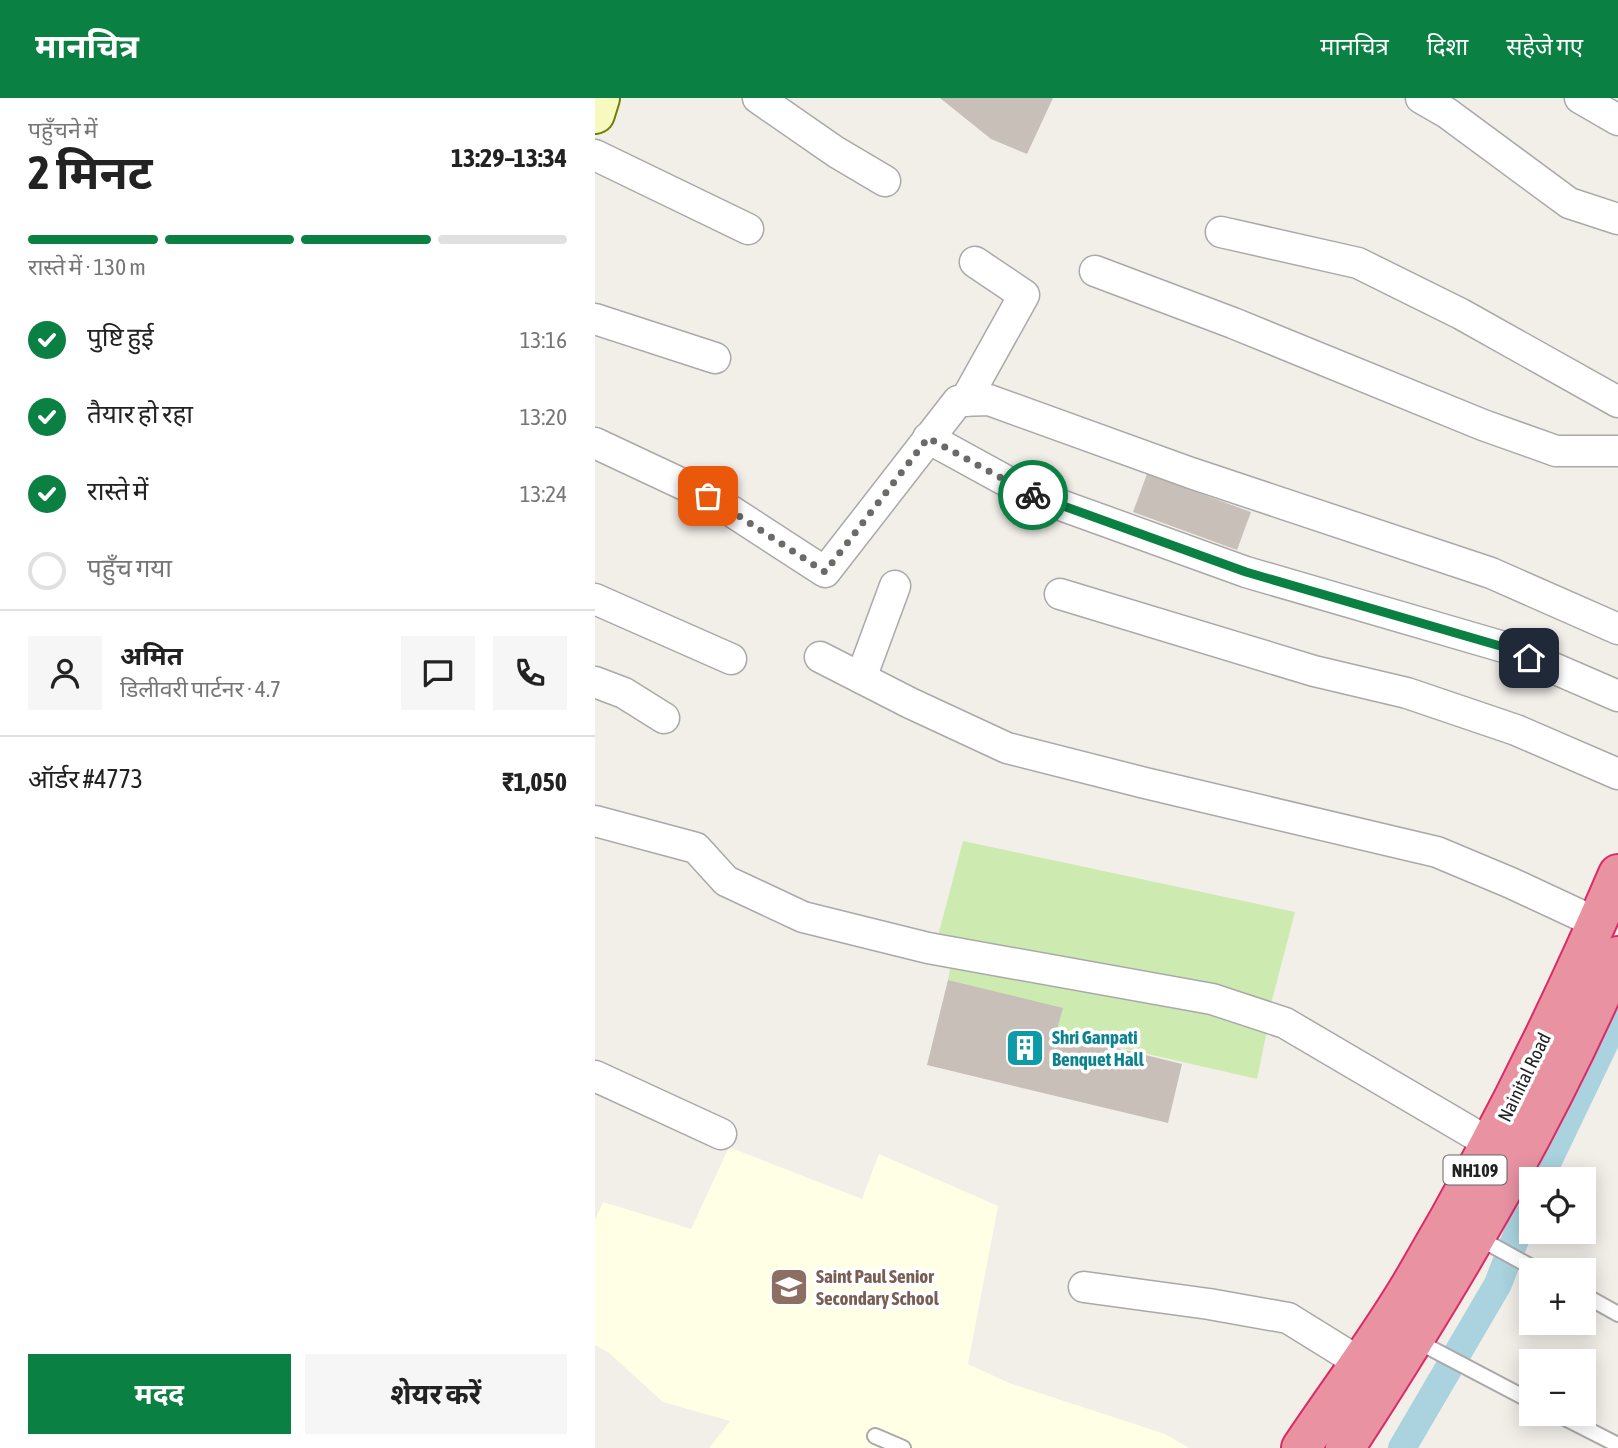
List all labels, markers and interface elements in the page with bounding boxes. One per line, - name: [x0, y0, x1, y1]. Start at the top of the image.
- text: मानचित्र: [35, 27, 139, 65]
- text: मानचित्र: [1320, 33, 1389, 60]
- text: दिशा: [1427, 33, 1468, 60]
- text: सहेजे गए: [1506, 33, 1583, 60]
- text: पहुँचने में: [28, 117, 98, 143]
- text: 13:29–13:34: [451, 143, 567, 173]
- text: 2 मिनट: [28, 146, 152, 199]
- text: रास्ते में · 130 m: [28, 254, 146, 280]
- icon: check: [28, 321, 66, 359]
- text: पुष्टि हुई: [87, 322, 154, 352]
- text: 13:16: [520, 327, 567, 353]
- icon: check: [28, 398, 66, 436]
- text: तैयार हो रहा: [87, 399, 193, 429]
- text: 13:20: [520, 404, 567, 430]
- courier: [998, 460, 1068, 530]
- pin: [678, 466, 738, 526]
- icon: check: [28, 475, 66, 513]
- text: रास्ते में: [87, 476, 148, 506]
- icon: bike: [1014, 476, 1052, 514]
- icon: bag: [689, 477, 727, 515]
- text: 13:24: [520, 481, 567, 507]
- text: पहुँच गया: [87, 553, 172, 583]
- pin: [1499, 628, 1559, 688]
- button: person: [28, 636, 102, 710]
- button: chat: [401, 636, 475, 710]
- button: phone: [493, 636, 567, 710]
- icon: home: [1510, 639, 1548, 677]
- text: अमित: [120, 641, 183, 671]
- text: डिलीवरी पार्टनर · 4.7: [120, 676, 281, 702]
- text: ऑर्डर #4773: [28, 764, 143, 794]
- text: ₹1,050: [502, 767, 567, 797]
- place label: Shri Ganpati Benquet Hall: [1052, 1026, 1145, 1070]
- building icon: Shri Ganpati Benquet Hall: [1004, 1027, 1046, 1069]
- street label: Nainital Road: [1493, 1029, 1555, 1125]
- road number: NH109: [1443, 1156, 1507, 1184]
- map controls: [1519, 1167, 1596, 1426]
- button: locate: [1519, 1167, 1596, 1244]
- button: +: [1519, 1258, 1596, 1335]
- place label: Saint Paul Senior Secondary School: [816, 1265, 940, 1309]
- school or university icon: Saint Paul Senior Secondary School: [768, 1266, 810, 1308]
- button: −: [1519, 1349, 1596, 1426]
- button: मदद: [28, 1354, 291, 1434]
- button: शेयर करें: [305, 1354, 567, 1434]

